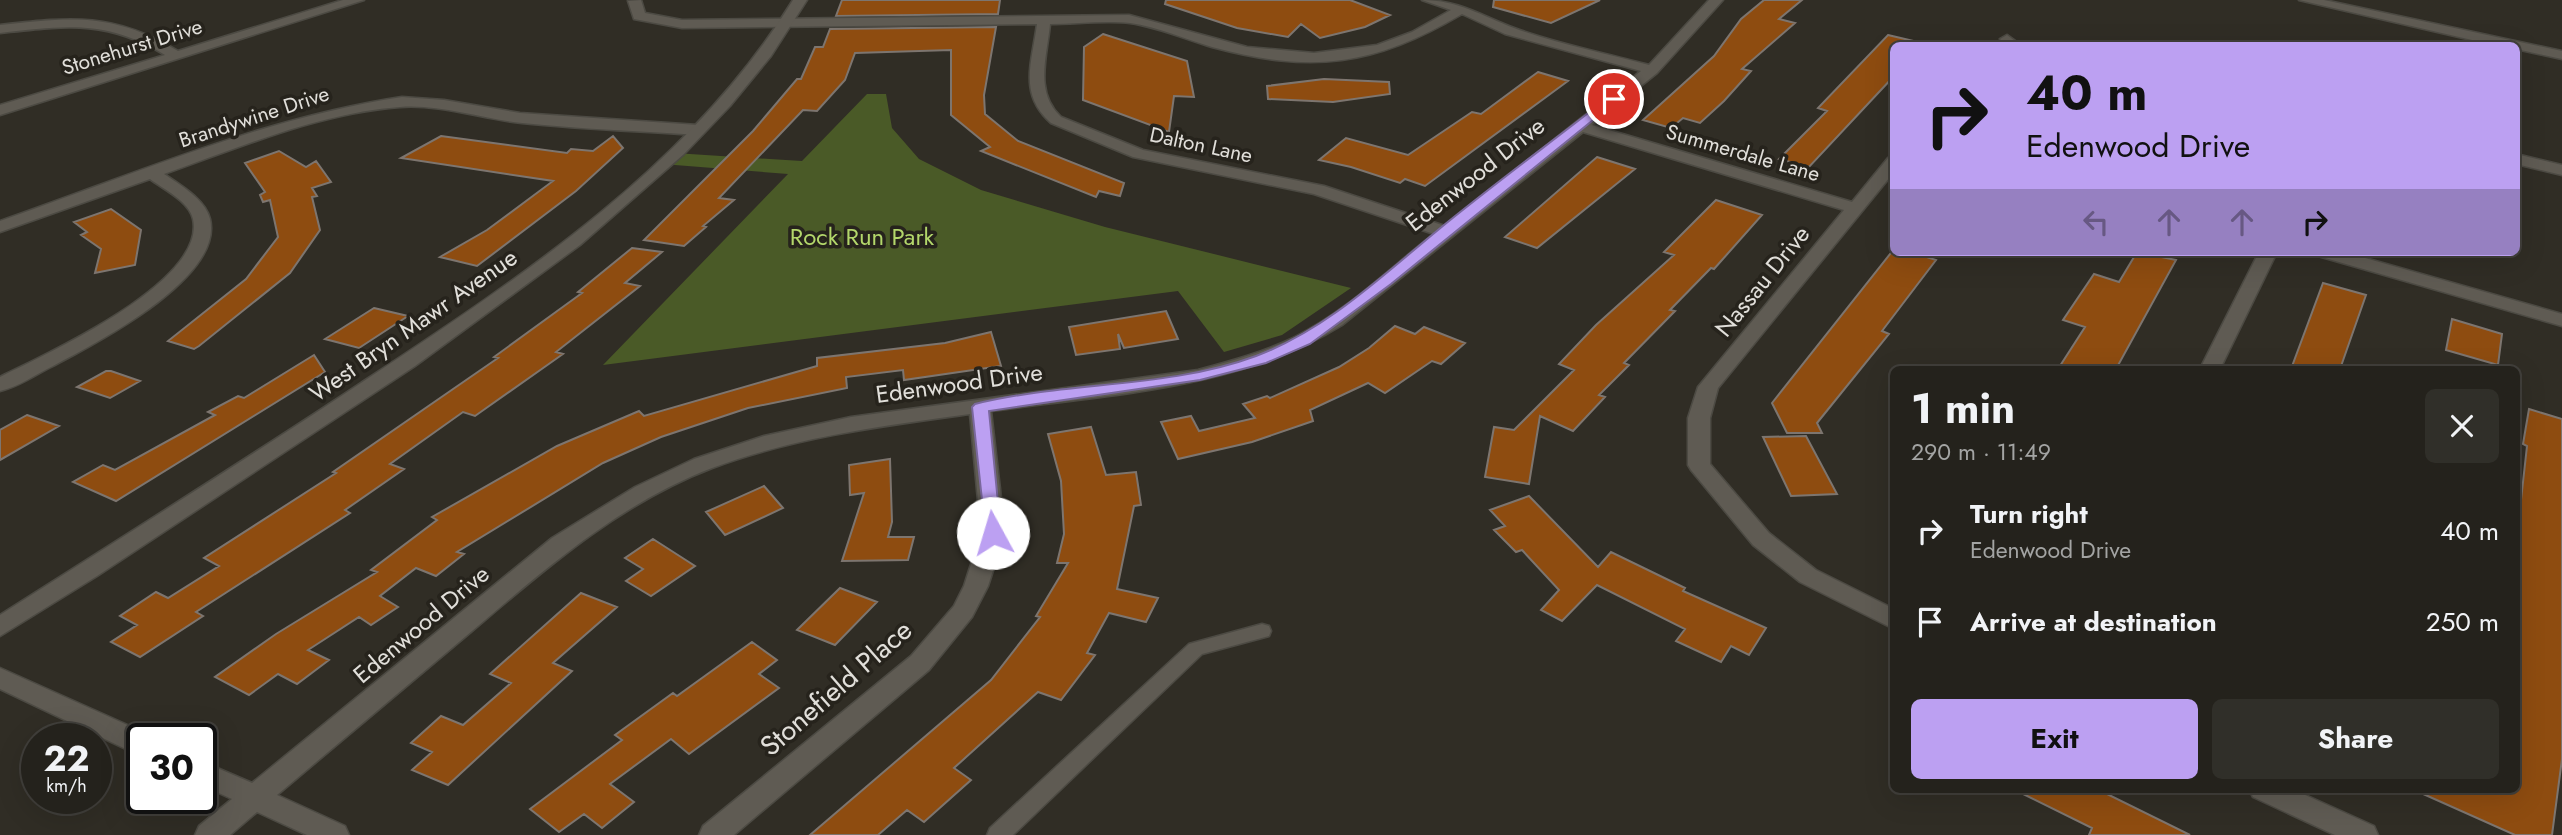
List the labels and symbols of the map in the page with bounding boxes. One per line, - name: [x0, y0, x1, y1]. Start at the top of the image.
- street label: Stonehurst Drive: [58, 11, 206, 83]
- pin: [1584, 69, 1644, 129]
- street label: Brandywine Drive: [175, 79, 333, 155]
- street label: Edenwood Drive: [1398, 108, 1552, 240]
- street label: Summerdale Lane: [1663, 117, 1824, 189]
- street label: Dalton Lane: [1147, 119, 1255, 171]
- street label: Nassau Drive: [1706, 218, 1818, 344]
- park label: Rock Run Park: [790, 219, 935, 254]
- street label: West Bryn Mawr Avenue: [302, 240, 524, 410]
- street label: Edenwood Drive: [873, 354, 1045, 412]
- position arrow: [956, 496, 1030, 570]
- street label: Edenwood Drive: [345, 557, 497, 691]
- street label: Stonefield Place: [751, 610, 921, 766]
- speed limit sign: 30: [126, 723, 217, 814]

